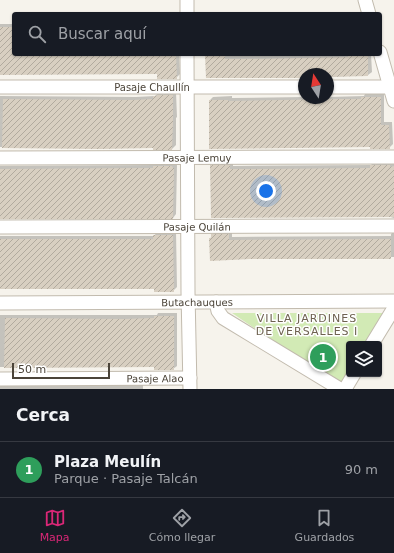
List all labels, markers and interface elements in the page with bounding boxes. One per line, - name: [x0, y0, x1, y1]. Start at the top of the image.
- search box: [12, 12, 382, 56]
- icon: search: [26, 23, 48, 45]
- text: Buscar aquí: [58, 25, 146, 43]
- north arrow: [298, 68, 334, 104]
- street label: Pasaje Chaullín: [114, 82, 190, 93]
- street label: Pasaje Lemuy: [163, 152, 231, 163]
- your location: [256, 181, 276, 201]
- street label: Pasaje Quilán: [163, 221, 231, 232]
- street label: Butachauques: [161, 296, 233, 308]
- district label: VILLA JARDINES DE VERSALLES I: [256, 312, 358, 338]
- map controls: [346, 341, 382, 377]
- button: layers: [346, 341, 382, 377]
- pin: 1: [310, 342, 336, 372]
- scale bar: [12, 361, 110, 380]
- text: 50 m: [18, 363, 46, 376]
- street label: Pasaje Alao: [126, 373, 184, 384]
- text: Cerca: [16, 405, 70, 425]
- text: Plaza Meulín: [54, 453, 161, 471]
- text: 1: [24, 462, 34, 477]
- text: 90 m: [345, 462, 378, 477]
- text: Parque · Pasaje Talcán: [54, 471, 198, 486]
- tab: Mapa: [40, 507, 70, 544]
- tab: Cómo llegar: [149, 507, 215, 544]
- tab: Guardados: [295, 507, 354, 544]

